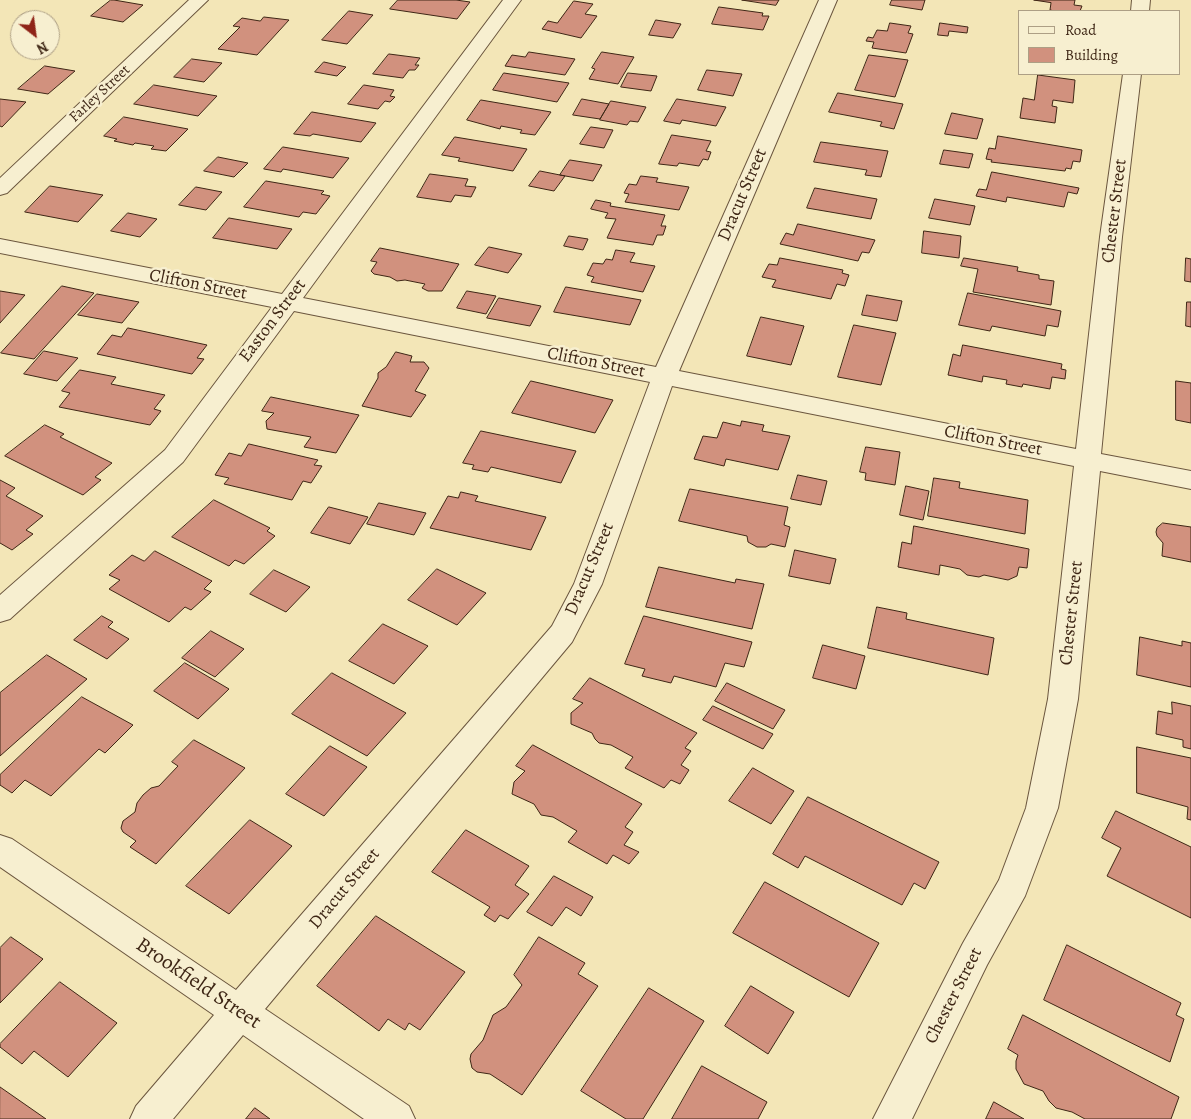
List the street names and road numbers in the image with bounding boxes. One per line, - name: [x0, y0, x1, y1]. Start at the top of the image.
- street label: Farley Street: [66, 61, 134, 127]
- street label: Dracut Street: [714, 145, 772, 245]
- street label: Chester Street: [1098, 158, 1132, 264]
- street label: Clifton Street: [147, 265, 249, 305]
- street label: Easton Street: [235, 275, 311, 367]
- street label: Clifton Street: [545, 343, 647, 383]
- street label: Clifton Street: [942, 421, 1044, 461]
- street label: Dracut Street: [561, 519, 619, 619]
- street label: Chester Street: [1056, 560, 1088, 666]
- street label: Dracut Street: [305, 844, 385, 934]
- street label: Brookfield Street: [131, 933, 265, 1035]
- street label: Chester Street: [921, 944, 987, 1048]

